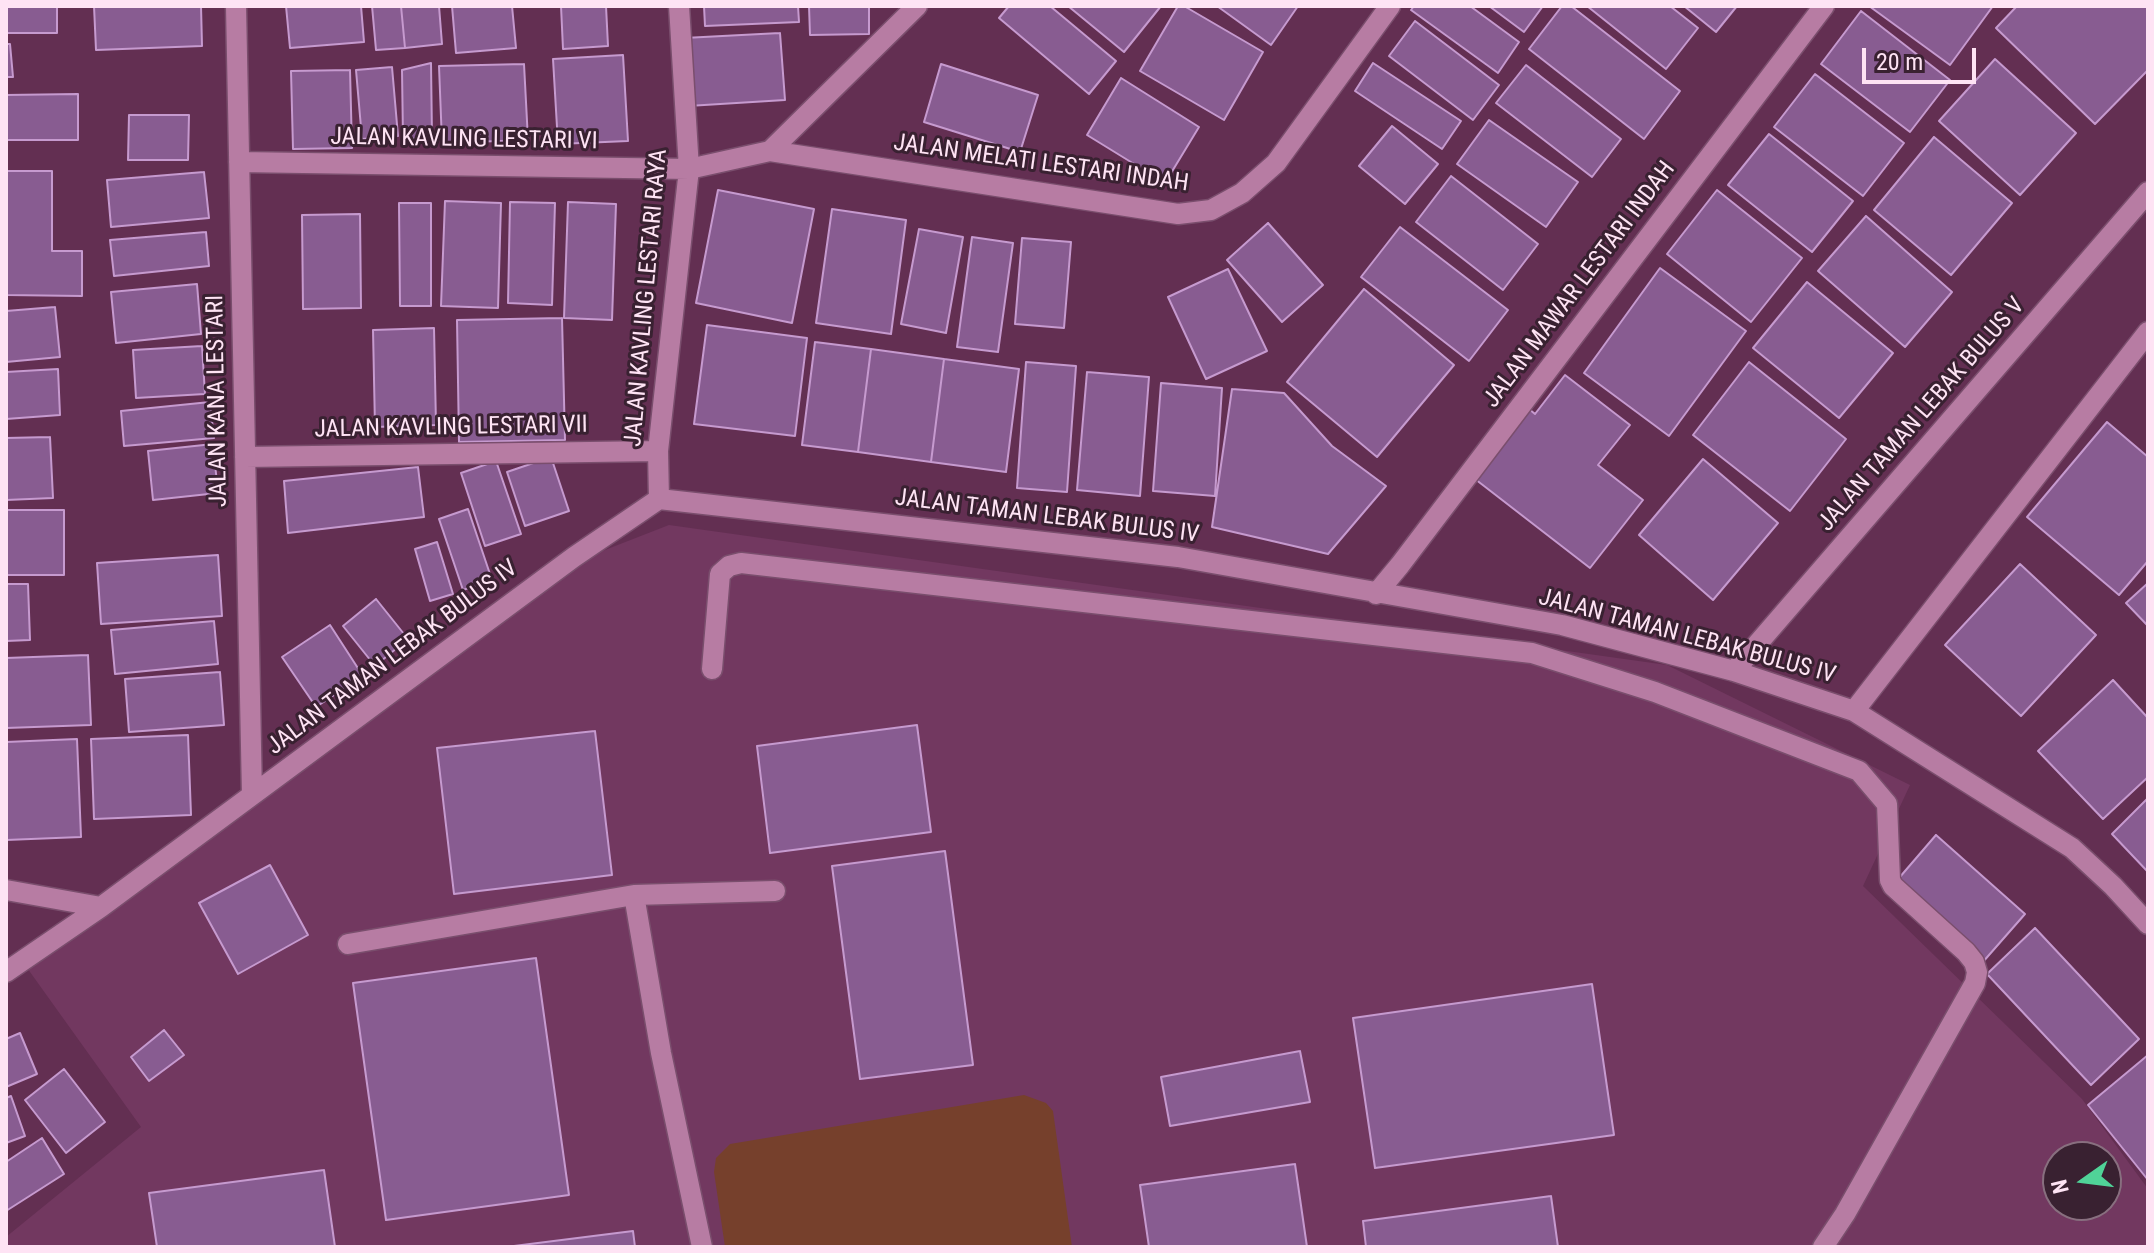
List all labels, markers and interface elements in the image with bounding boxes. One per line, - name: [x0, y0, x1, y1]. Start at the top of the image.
- scale bar: [1866, 32, 1980, 82]
- text: 20 m: [1876, 48, 1923, 76]
- street label: JALAN KAVLING LESTARI VI: [330, 123, 598, 157]
- street label: JALAN MELATI LESTARI INDAH: [892, 129, 1190, 199]
- street label: JALAN KAVLING LESTARI RAYA: [620, 148, 674, 448]
- street label: JALAN MAWAR LESTARI INDAH: [1478, 156, 1682, 414]
- street label: JALAN TAMAN LEBAK BULUS V: [1813, 292, 2031, 538]
- street label: JALAN KANA LESTARI: [202, 295, 234, 507]
- street label: JALAN KAVLING LESTARI VII: [314, 411, 588, 445]
- street label: JALAN TAMAN LEBAK BULUS IV: [893, 484, 1201, 550]
- street label: JALAN TAMAN LEBAK BULUS IV: [262, 554, 524, 762]
- street label: JALAN TAMAN LEBAK BULUS IV: [1535, 583, 1839, 691]
- north arrow: [2042, 1141, 2122, 1221]
- text: N: [2046, 1177, 2074, 1196]

